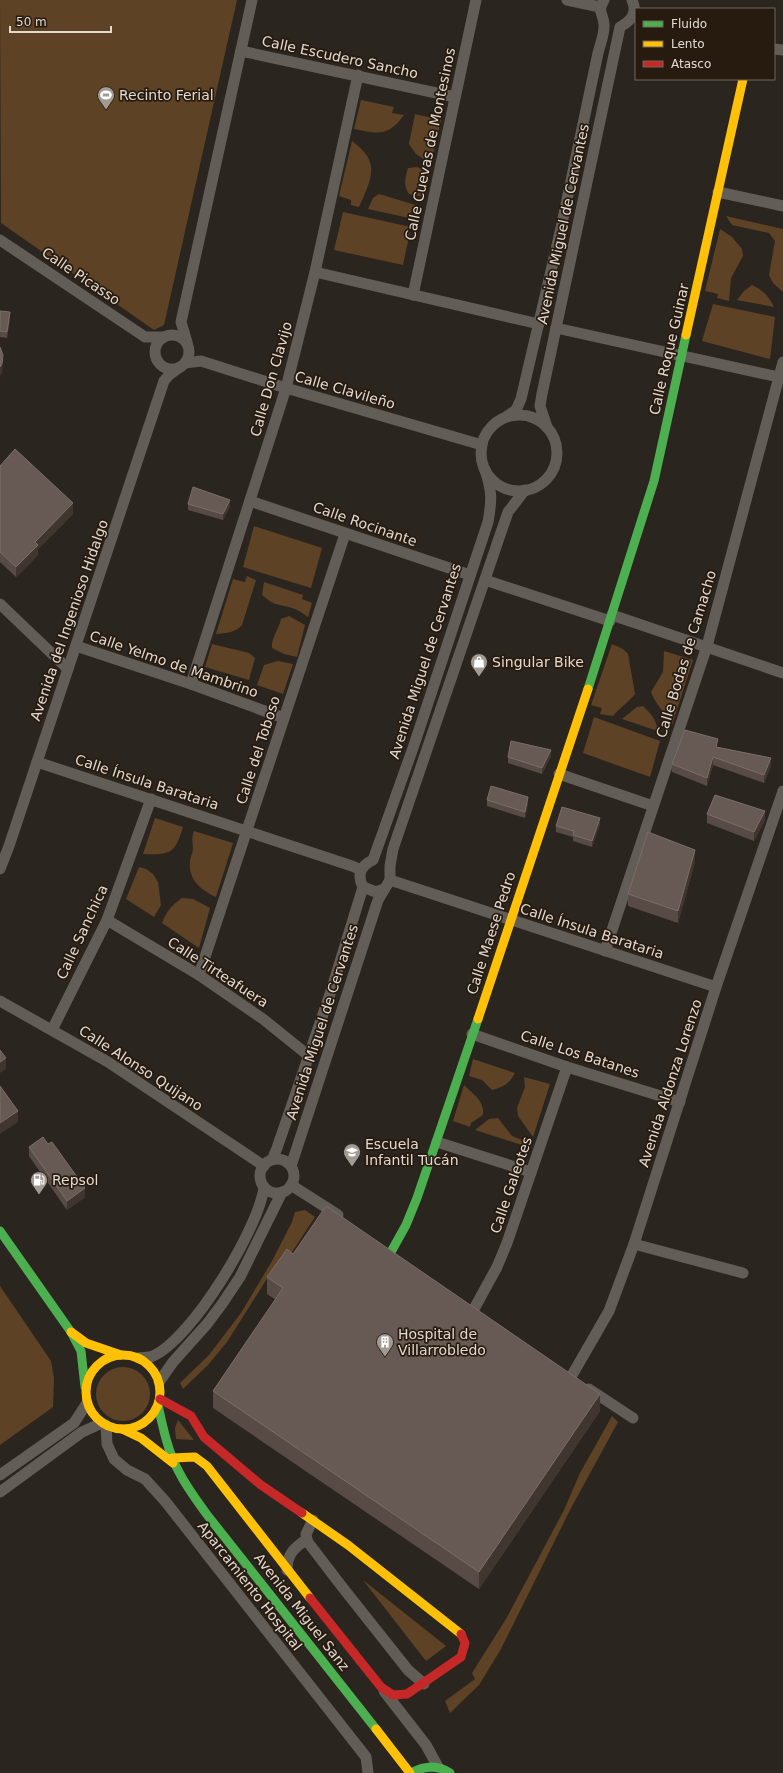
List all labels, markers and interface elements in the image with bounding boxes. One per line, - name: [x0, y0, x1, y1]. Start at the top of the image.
- scale bar: [10, 8, 111, 34]
- legend: [635, 8, 775, 80]
- text: 50 m: [16, 15, 47, 29]
- text: Fluido: [671, 17, 707, 31]
- street label: Calle Escudero Sancho: [260, 33, 420, 81]
- text: Lento: [671, 37, 705, 51]
- street label: Calle Cuevas de Montesinos: [402, 46, 458, 242]
- text: Atasco: [671, 57, 711, 71]
- sports icon: Recinto Ferial: [96, 85, 116, 110]
- place label: Recinto Ferial: [119, 87, 214, 103]
- street label: Avenida Miguel de Cervantes: [534, 122, 592, 326]
- street label: Calle Picasso: [39, 244, 123, 308]
- street label: Calle Roque Guinar: [646, 281, 692, 416]
- street label: Calle Don Clavijo: [247, 320, 295, 438]
- street label: Calle Clavileño: [293, 368, 397, 412]
- street label: Calle Rocinante: [311, 499, 419, 549]
- street label: Avenida del Ingenioso Hidalgo: [27, 517, 111, 723]
- street label: Avenida Miguel de Cervantes: [386, 561, 464, 761]
- street label: Calle Bodas de Camacho: [653, 568, 719, 740]
- street label: Calle Yelmo de Mambrino: [88, 628, 260, 700]
- shop icon: Singular Bike: [469, 652, 489, 677]
- place label: Singular Bike: [492, 654, 584, 670]
- street label: Calle del Toboso: [233, 694, 283, 806]
- street label: Calle Ínsula Barataria: [73, 751, 221, 813]
- street label: Calle Maese Pedro: [464, 870, 518, 996]
- street label: Calle Sanchica: [53, 882, 111, 982]
- street label: Calle Ínsula Barataria: [518, 900, 666, 962]
- street label: Avenida Miguel de Cervantes: [283, 922, 361, 1122]
- street label: Calle Tirteafuera: [165, 934, 271, 1010]
- street label: Avenida Aldonza Lorenzo: [635, 997, 705, 1169]
- street label: Calle Alonso Quijano: [76, 1022, 206, 1114]
- street label: Calle Los Batanes: [519, 1027, 641, 1081]
- street label: Calle Galeotes: [487, 1135, 535, 1235]
- place label: Escuela Infantil Tucán: [365, 1136, 459, 1168]
- school or university icon: Escuela Infantil Tucán: [342, 1142, 362, 1167]
- fuel station icon: Repsol: [29, 1170, 49, 1195]
- place label: Repsol: [52, 1172, 98, 1188]
- place label: Hospital de Villarrobledo: [398, 1326, 486, 1358]
- building icon: Hospital de Villarrobledo: [375, 1332, 395, 1357]
- street label: Aparcamiento Hospital: [195, 1518, 305, 1654]
- street label: Avenida Miguel Sanz: [251, 1550, 353, 1674]

